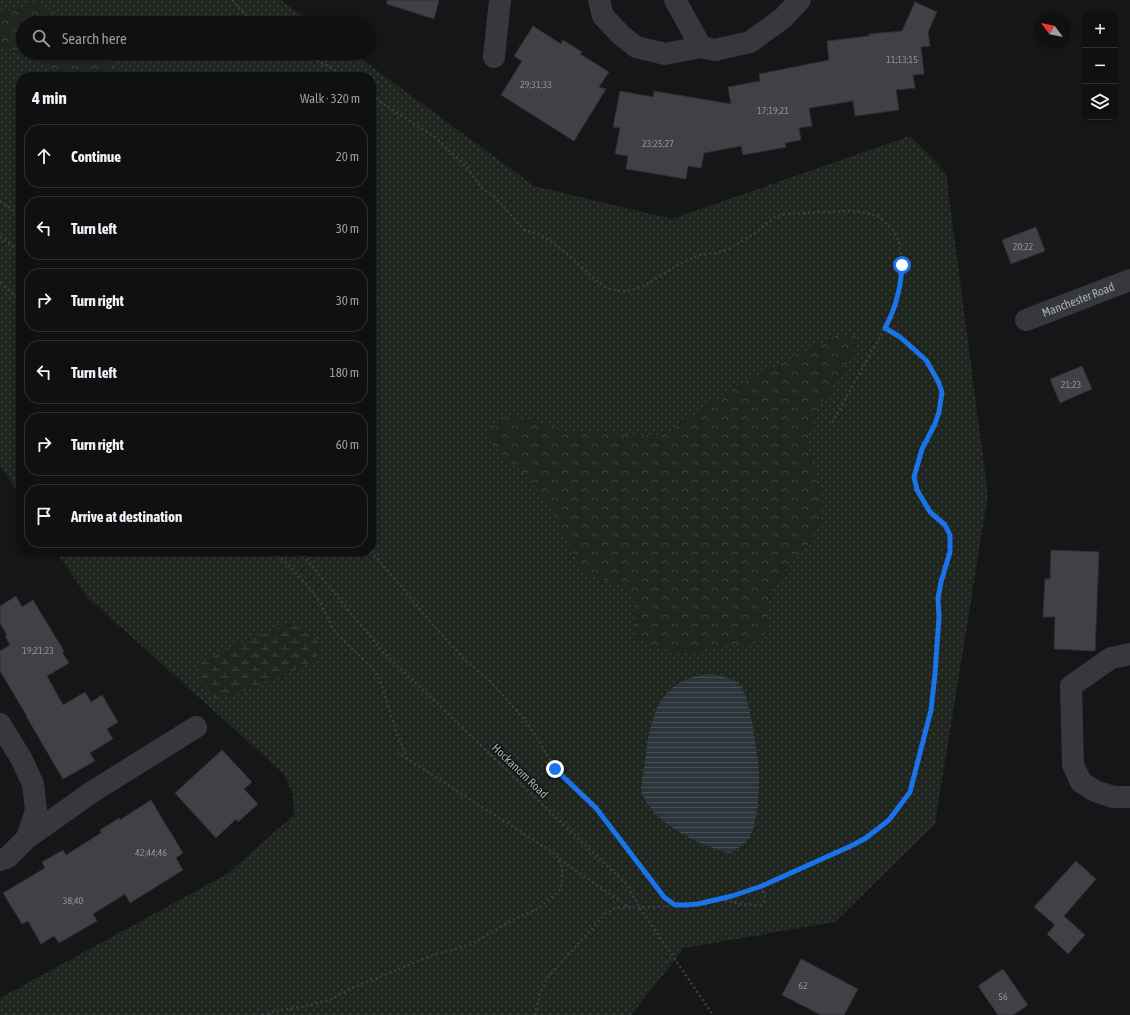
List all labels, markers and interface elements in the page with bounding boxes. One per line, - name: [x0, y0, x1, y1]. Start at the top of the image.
- north arrow: [1034, 12, 1070, 48]
- map controls: [1082, 12, 1118, 120]
- button: +: [1082, 12, 1118, 48]
- search box: [16, 16, 376, 60]
- icon: search: [30, 27, 52, 49]
- text: Search here: [62, 30, 127, 47]
- button: −: [1082, 48, 1118, 84]
- house number: 11;13;15: [886, 54, 918, 65]
- house number: 29;31;33: [520, 79, 552, 90]
- button: layers: [1082, 84, 1118, 120]
- text: 4 min: [32, 88, 67, 108]
- text: Walk · 320 m: [300, 91, 360, 106]
- house number: 17;19;21: [757, 105, 789, 116]
- house number: 23;25;27: [642, 138, 674, 149]
- icon: ahead: [33, 145, 55, 167]
- text: Continue: [71, 148, 121, 165]
- text: 20 m: [336, 149, 359, 164]
- icon: left: [33, 217, 55, 239]
- text: Turn left: [71, 220, 117, 237]
- text: 30 m: [336, 221, 359, 236]
- house number: 20;22: [1013, 241, 1034, 252]
- route start: [893, 256, 911, 274]
- street label: Manchester Road: [1040, 280, 1116, 320]
- icon: right: [33, 289, 55, 311]
- text: Turn right: [71, 292, 124, 309]
- text: 30 m: [336, 293, 359, 308]
- icon: left: [33, 361, 55, 383]
- text: Turn left: [71, 364, 117, 381]
- text: 180 m: [330, 365, 359, 380]
- house number: 21;23: [1061, 379, 1082, 390]
- icon: right: [33, 433, 55, 455]
- text: Turn right: [71, 436, 124, 453]
- text: 60 m: [336, 437, 359, 452]
- icon: arrive: [33, 505, 55, 527]
- text: Arrive at destination: [71, 508, 182, 525]
- house number: 19;21;23: [22, 645, 54, 656]
- street label: Hockanom Road: [489, 741, 551, 801]
- route end: [546, 760, 564, 778]
- house number: 42;44;46: [135, 847, 167, 858]
- house number: 38;40: [63, 895, 84, 906]
- house number: 62: [798, 980, 808, 991]
- house number: 56: [998, 991, 1008, 1002]

